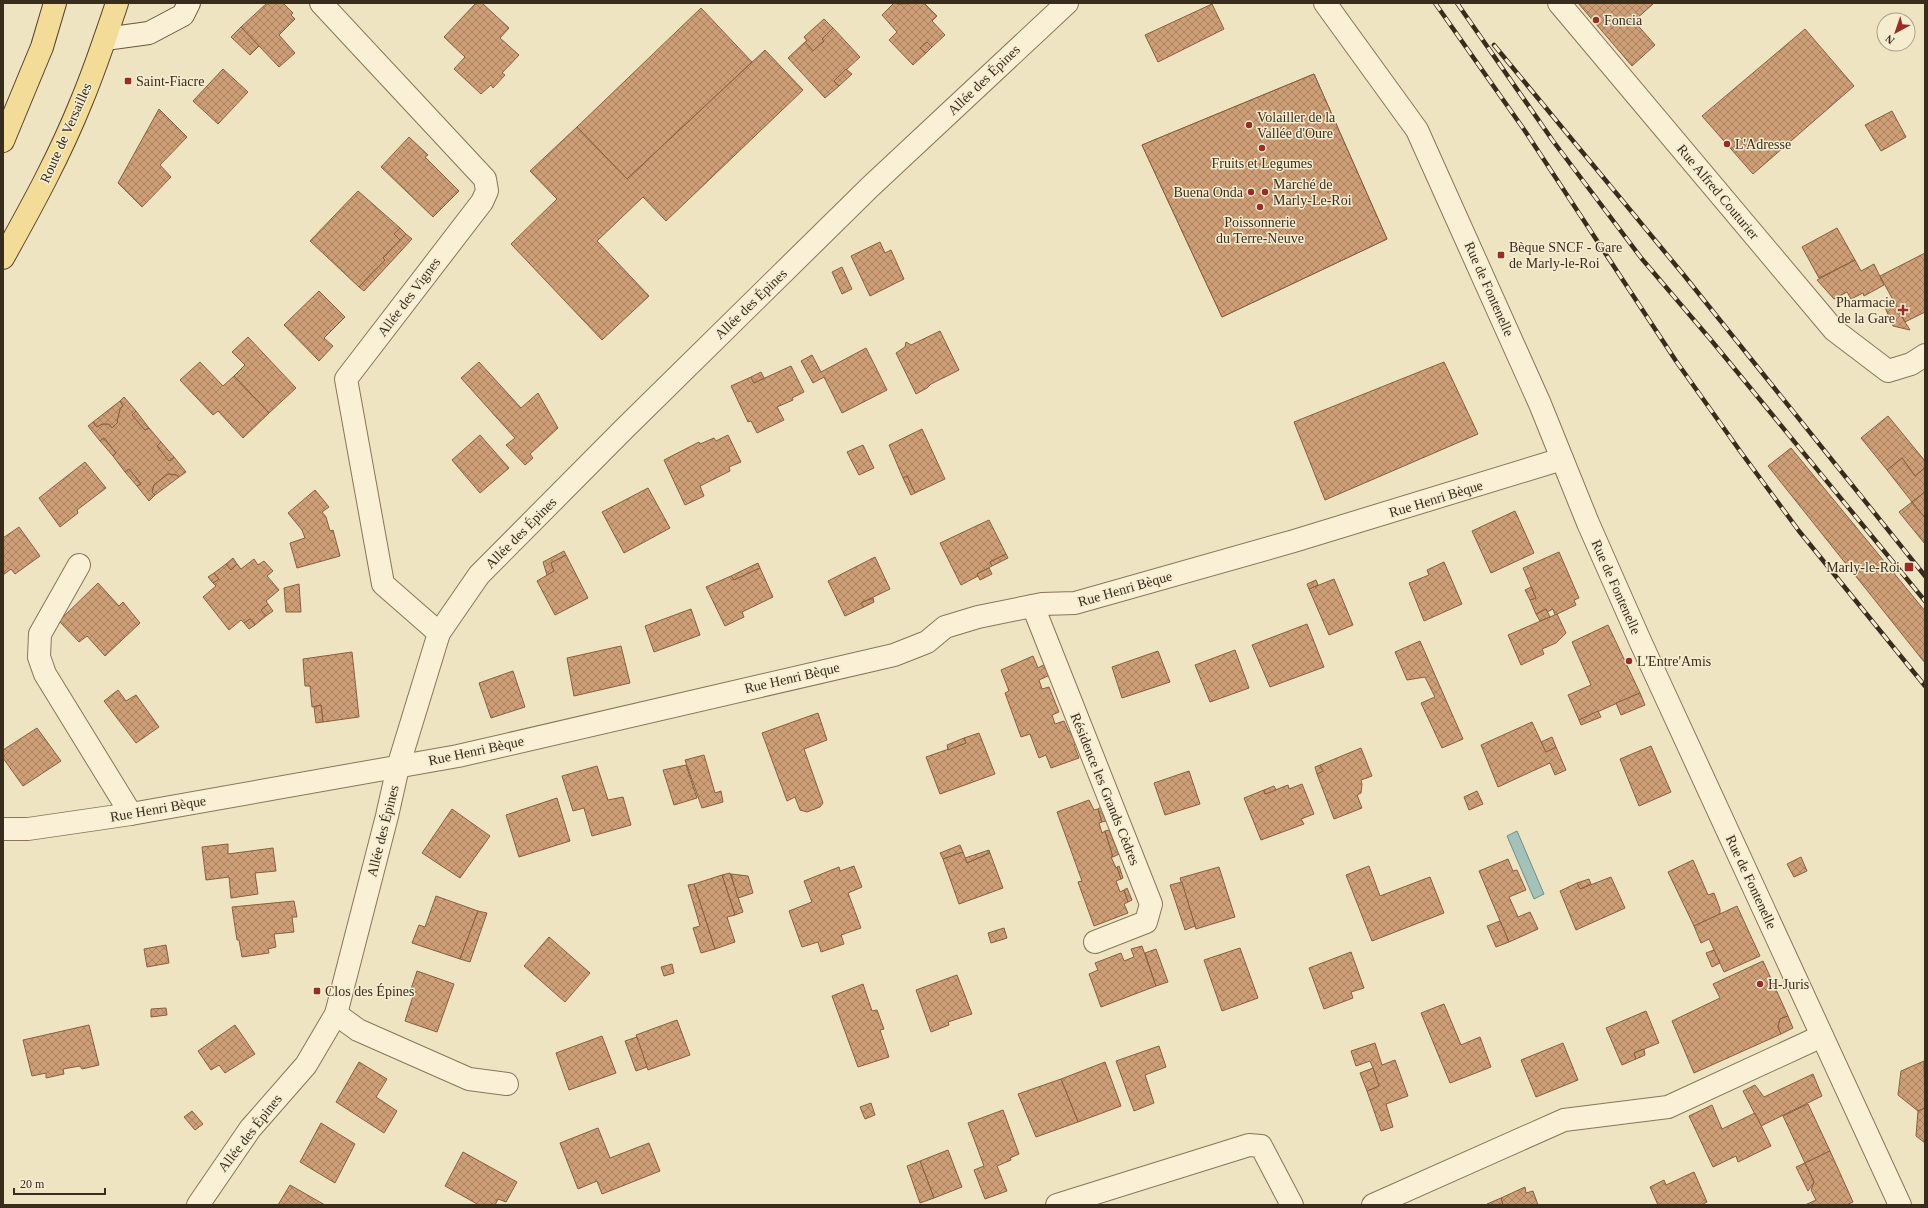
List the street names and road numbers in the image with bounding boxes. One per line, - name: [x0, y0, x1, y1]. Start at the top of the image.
- street label: Allée des Épines: [944, 41, 1023, 118]
- street label: Route de Versailles: [37, 81, 95, 185]
- street label: Rue Alfred Couturier: [1674, 142, 1762, 243]
- street label: Rue de Fontenelle: [1461, 239, 1517, 339]
- street label: Allée des Vignes: [375, 255, 443, 339]
- street label: Allée des Épines: [711, 265, 790, 342]
- street label: Rue Henri Bèque: [1387, 478, 1485, 520]
- street label: Allée des Épines: [482, 494, 560, 572]
- street label: Rue de Fontenelle: [1588, 537, 1644, 637]
- street label: Rue Henri Bèque: [1076, 568, 1174, 610]
- street label: Rue Henri Bèque: [743, 660, 841, 696]
- street label: Résidence les Grands Cèdres: [1068, 711, 1142, 867]
- street label: Rue Henri Bèque: [427, 734, 525, 768]
- street label: Allée des Épines: [363, 783, 402, 878]
- street label: Rue Henri Bèque: [109, 793, 207, 825]
- street label: Rue de Fontenelle: [1723, 833, 1779, 931]
- street label: Allée des Épines: [214, 1091, 285, 1175]

